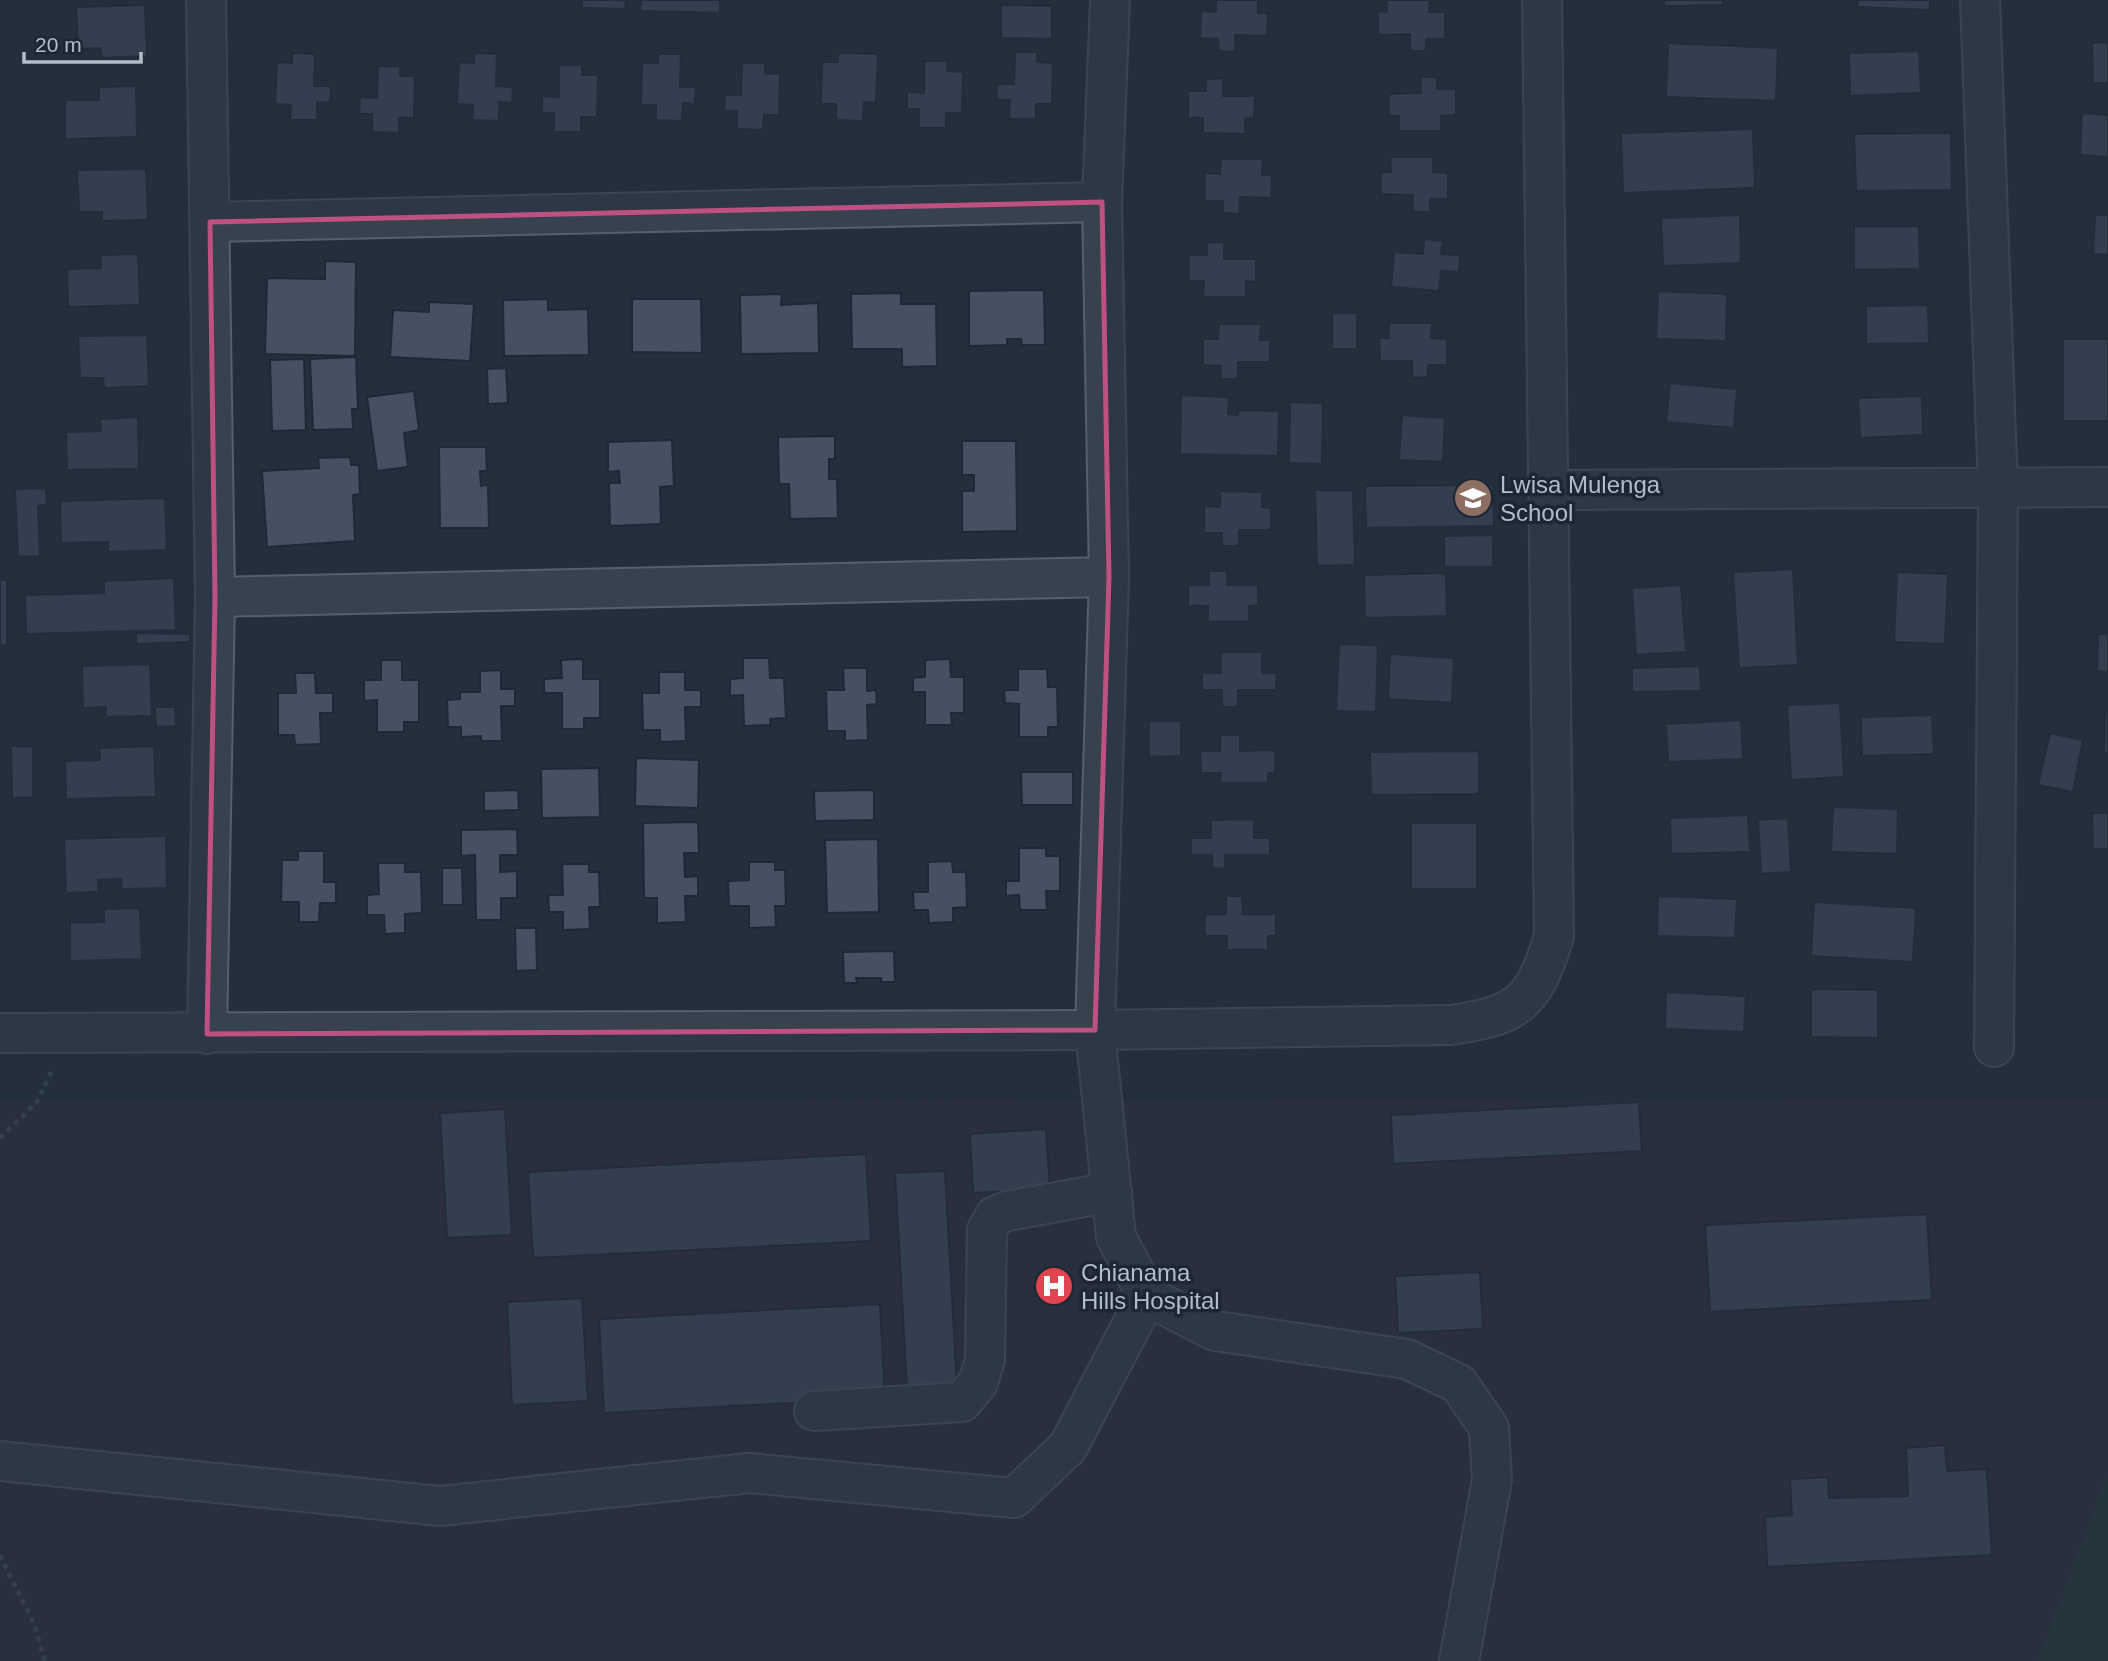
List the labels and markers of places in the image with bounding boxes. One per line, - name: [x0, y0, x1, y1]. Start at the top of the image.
- place label: Lwisa Mulenga School: [1500, 471, 1661, 526]
- school or university icon: Lwisa Mulenga School: [1452, 477, 1494, 519]
- place label: Chianama Hills Hospital: [1081, 1259, 1220, 1314]
- hospital icon: Chianama Hills Hospital: [1033, 1265, 1075, 1307]

